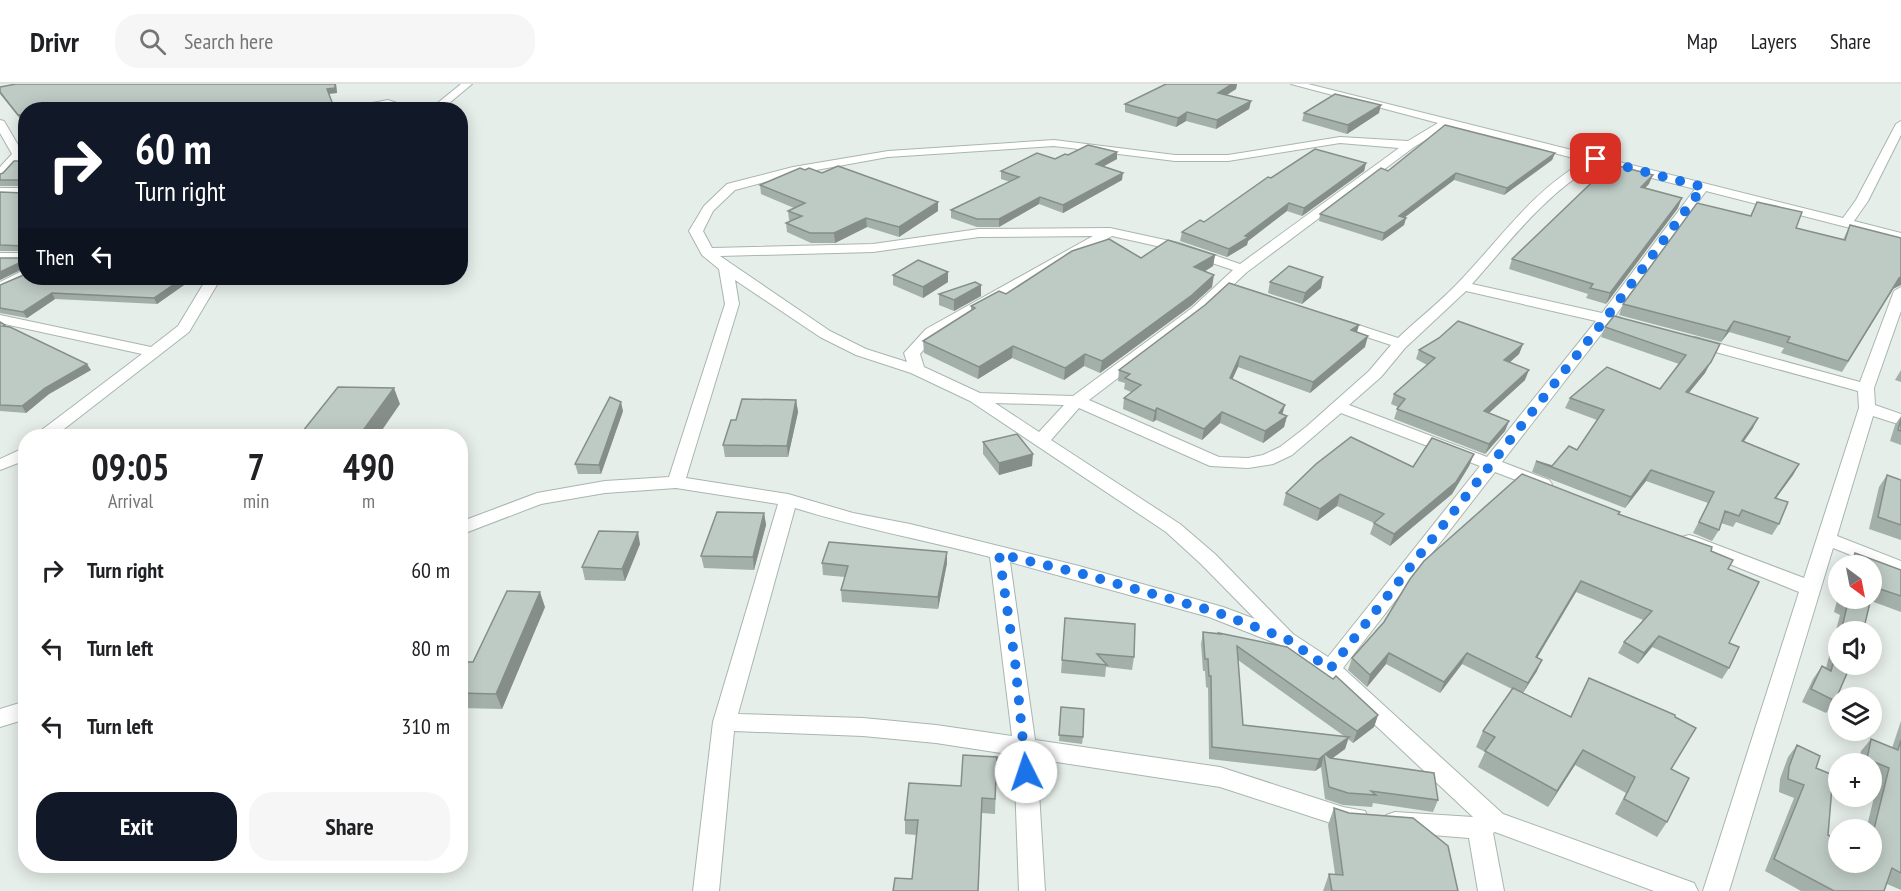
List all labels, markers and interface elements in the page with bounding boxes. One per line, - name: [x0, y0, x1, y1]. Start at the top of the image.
- search box: [115, 14, 535, 68]
- text: Drivr: [30, 23, 79, 60]
- icon: search: [136, 25, 169, 58]
- text: Search here: [184, 27, 273, 55]
- text: Map: [1687, 28, 1718, 55]
- text: Layers: [1751, 28, 1797, 55]
- text: Share: [1830, 28, 1871, 55]
- text: 60 m: [135, 121, 212, 176]
- icon: right: [36, 126, 114, 204]
- pin: [1570, 133, 1621, 184]
- icon: arrive: [1579, 142, 1612, 175]
- text: Turn right: [135, 174, 226, 208]
- icon: left: [86, 240, 119, 273]
- text: Then: [36, 243, 74, 271]
- text: 09:05: [92, 443, 169, 490]
- text: 7: [247, 443, 265, 490]
- text: 490: [343, 443, 394, 490]
- text: Arrival: [108, 488, 153, 514]
- text: min: [243, 488, 269, 514]
- text: m: [362, 488, 375, 514]
- icon: right: [36, 554, 69, 587]
- north arrow: [1828, 555, 1882, 609]
- map controls: [1828, 555, 1882, 873]
- text: Turn right: [87, 556, 164, 584]
- text: 60 m: [411, 556, 450, 584]
- button: sound: [1828, 621, 1882, 675]
- icon: left: [36, 632, 69, 665]
- text: Turn left: [87, 634, 153, 662]
- text: 80 m: [411, 634, 450, 662]
- button: layers: [1828, 687, 1882, 741]
- icon: left: [36, 710, 69, 743]
- text: Turn left: [87, 712, 153, 740]
- text: 310 m: [401, 712, 450, 740]
- position arrow: [994, 740, 1058, 804]
- button: +: [1828, 753, 1882, 807]
- button: Exit: [36, 792, 237, 861]
- button: Share: [249, 792, 450, 861]
- button: −: [1828, 819, 1882, 873]

